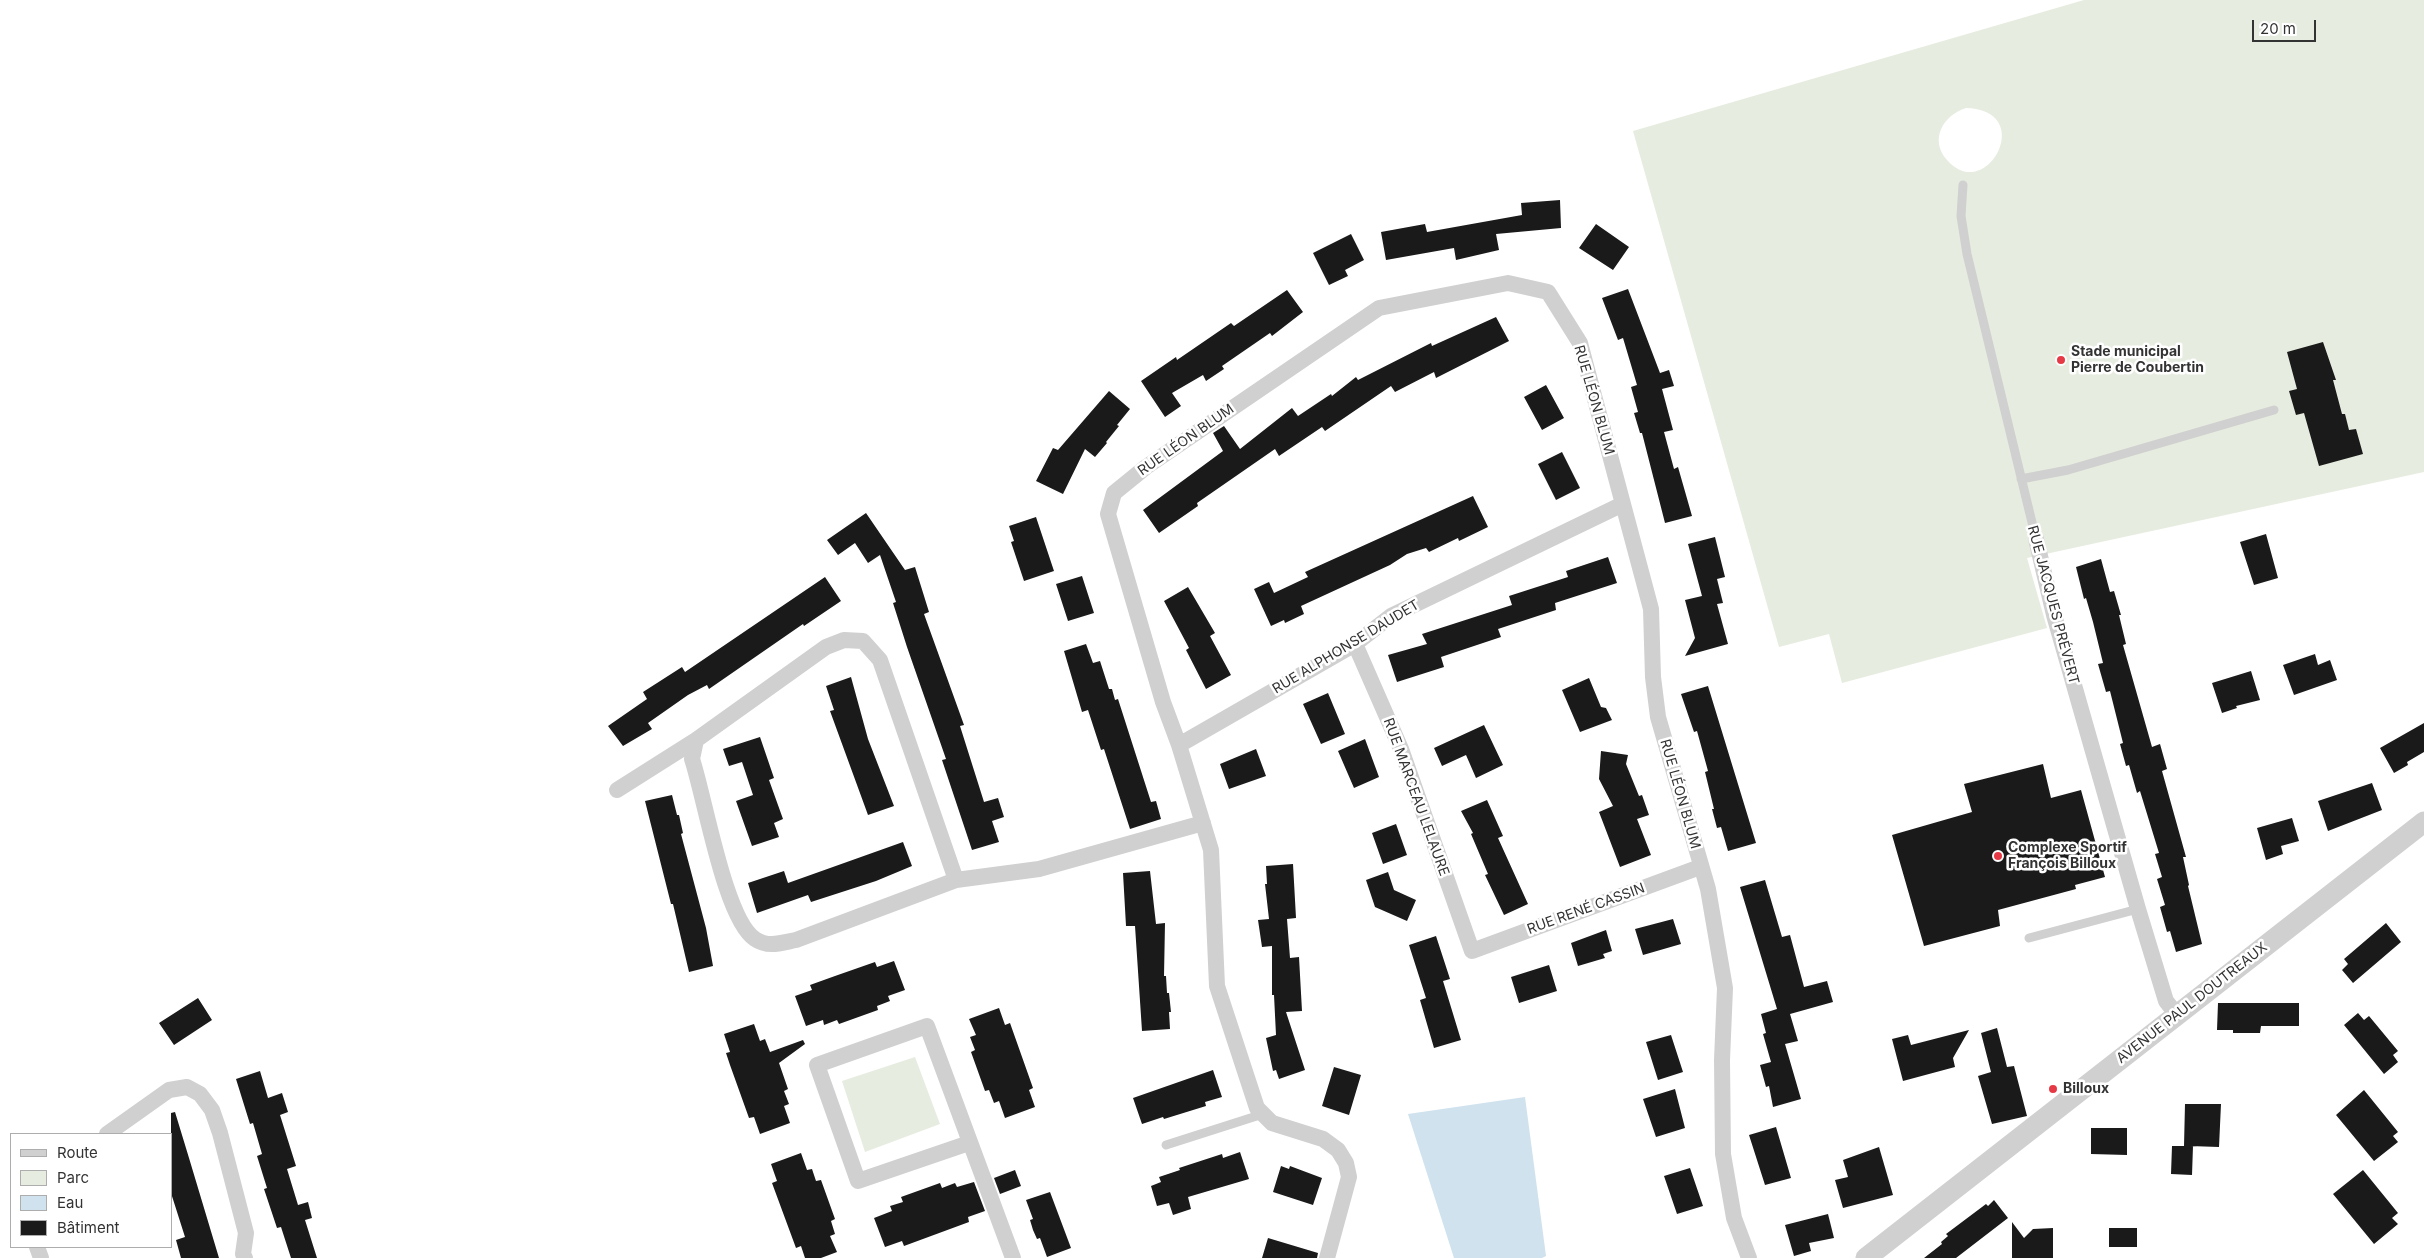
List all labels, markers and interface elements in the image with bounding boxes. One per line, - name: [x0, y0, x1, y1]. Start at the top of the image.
- scale bar: [2254, 10, 2318, 42]
- text: 20 m: [2260, 19, 2296, 38]
- street label: RUE LÉON BLUM: [1570, 343, 1618, 457]
- place label: Stade municipal Pierre de Coubertin: [2071, 344, 2204, 377]
- marker: Stade municipal Pierre de Coubertin: [2055, 354, 2067, 366]
- street label: RUE LÉON BLUM: [1135, 401, 1237, 479]
- street label: RUE JACQUES PRÉVERT: [2024, 524, 2082, 686]
- street label: RUE ALPHONSE DAUDET: [1270, 596, 1422, 698]
- street label: RUE MARCEAU LELAURE: [1380, 716, 1452, 878]
- street label: RUE LÉON BLUM: [1656, 737, 1704, 851]
- place label: Complexe Sportif François Billoux: [2008, 840, 2127, 872]
- marker: Complexe Sportif François Billoux: [1992, 850, 2004, 862]
- street label: RUE RENÉ CASSIN: [1525, 880, 1647, 938]
- street label: AVENUE PAUL DOUTREAUX: [2113, 939, 2271, 1067]
- place label: Billoux: [2063, 1081, 2109, 1097]
- marker: Billoux: [2047, 1083, 2059, 1095]
- legend: [10, 1133, 172, 1248]
- text: Route: [57, 1143, 98, 1162]
- text: Parc: [57, 1168, 89, 1187]
- text: Eau: [57, 1193, 83, 1212]
- text: Bâtiment: [57, 1218, 119, 1237]

